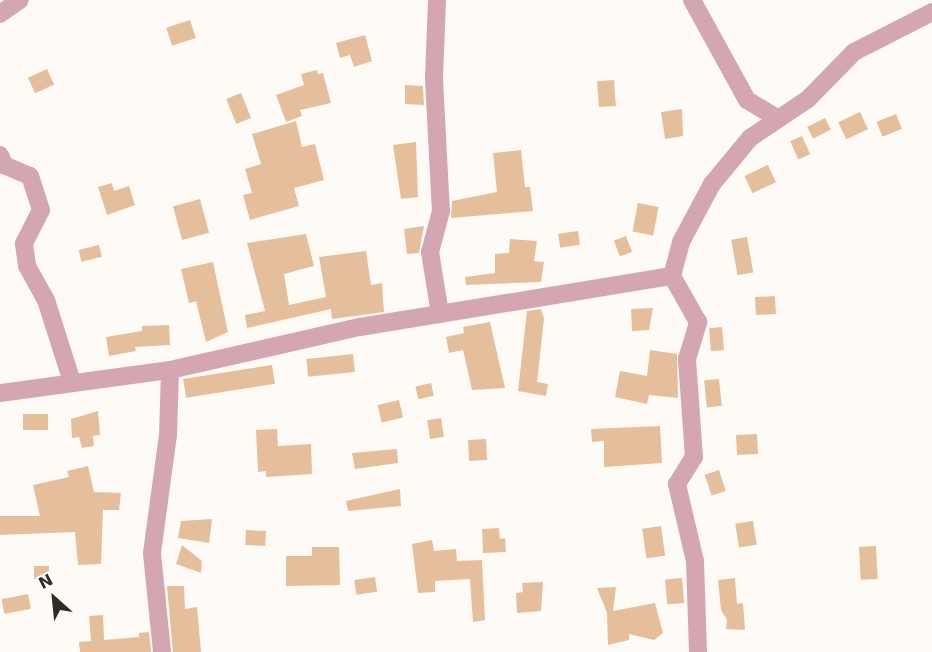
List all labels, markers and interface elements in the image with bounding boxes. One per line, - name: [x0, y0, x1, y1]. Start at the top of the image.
- north arrow: [24, 568, 84, 628]
- text: N: [35, 570, 56, 593]

